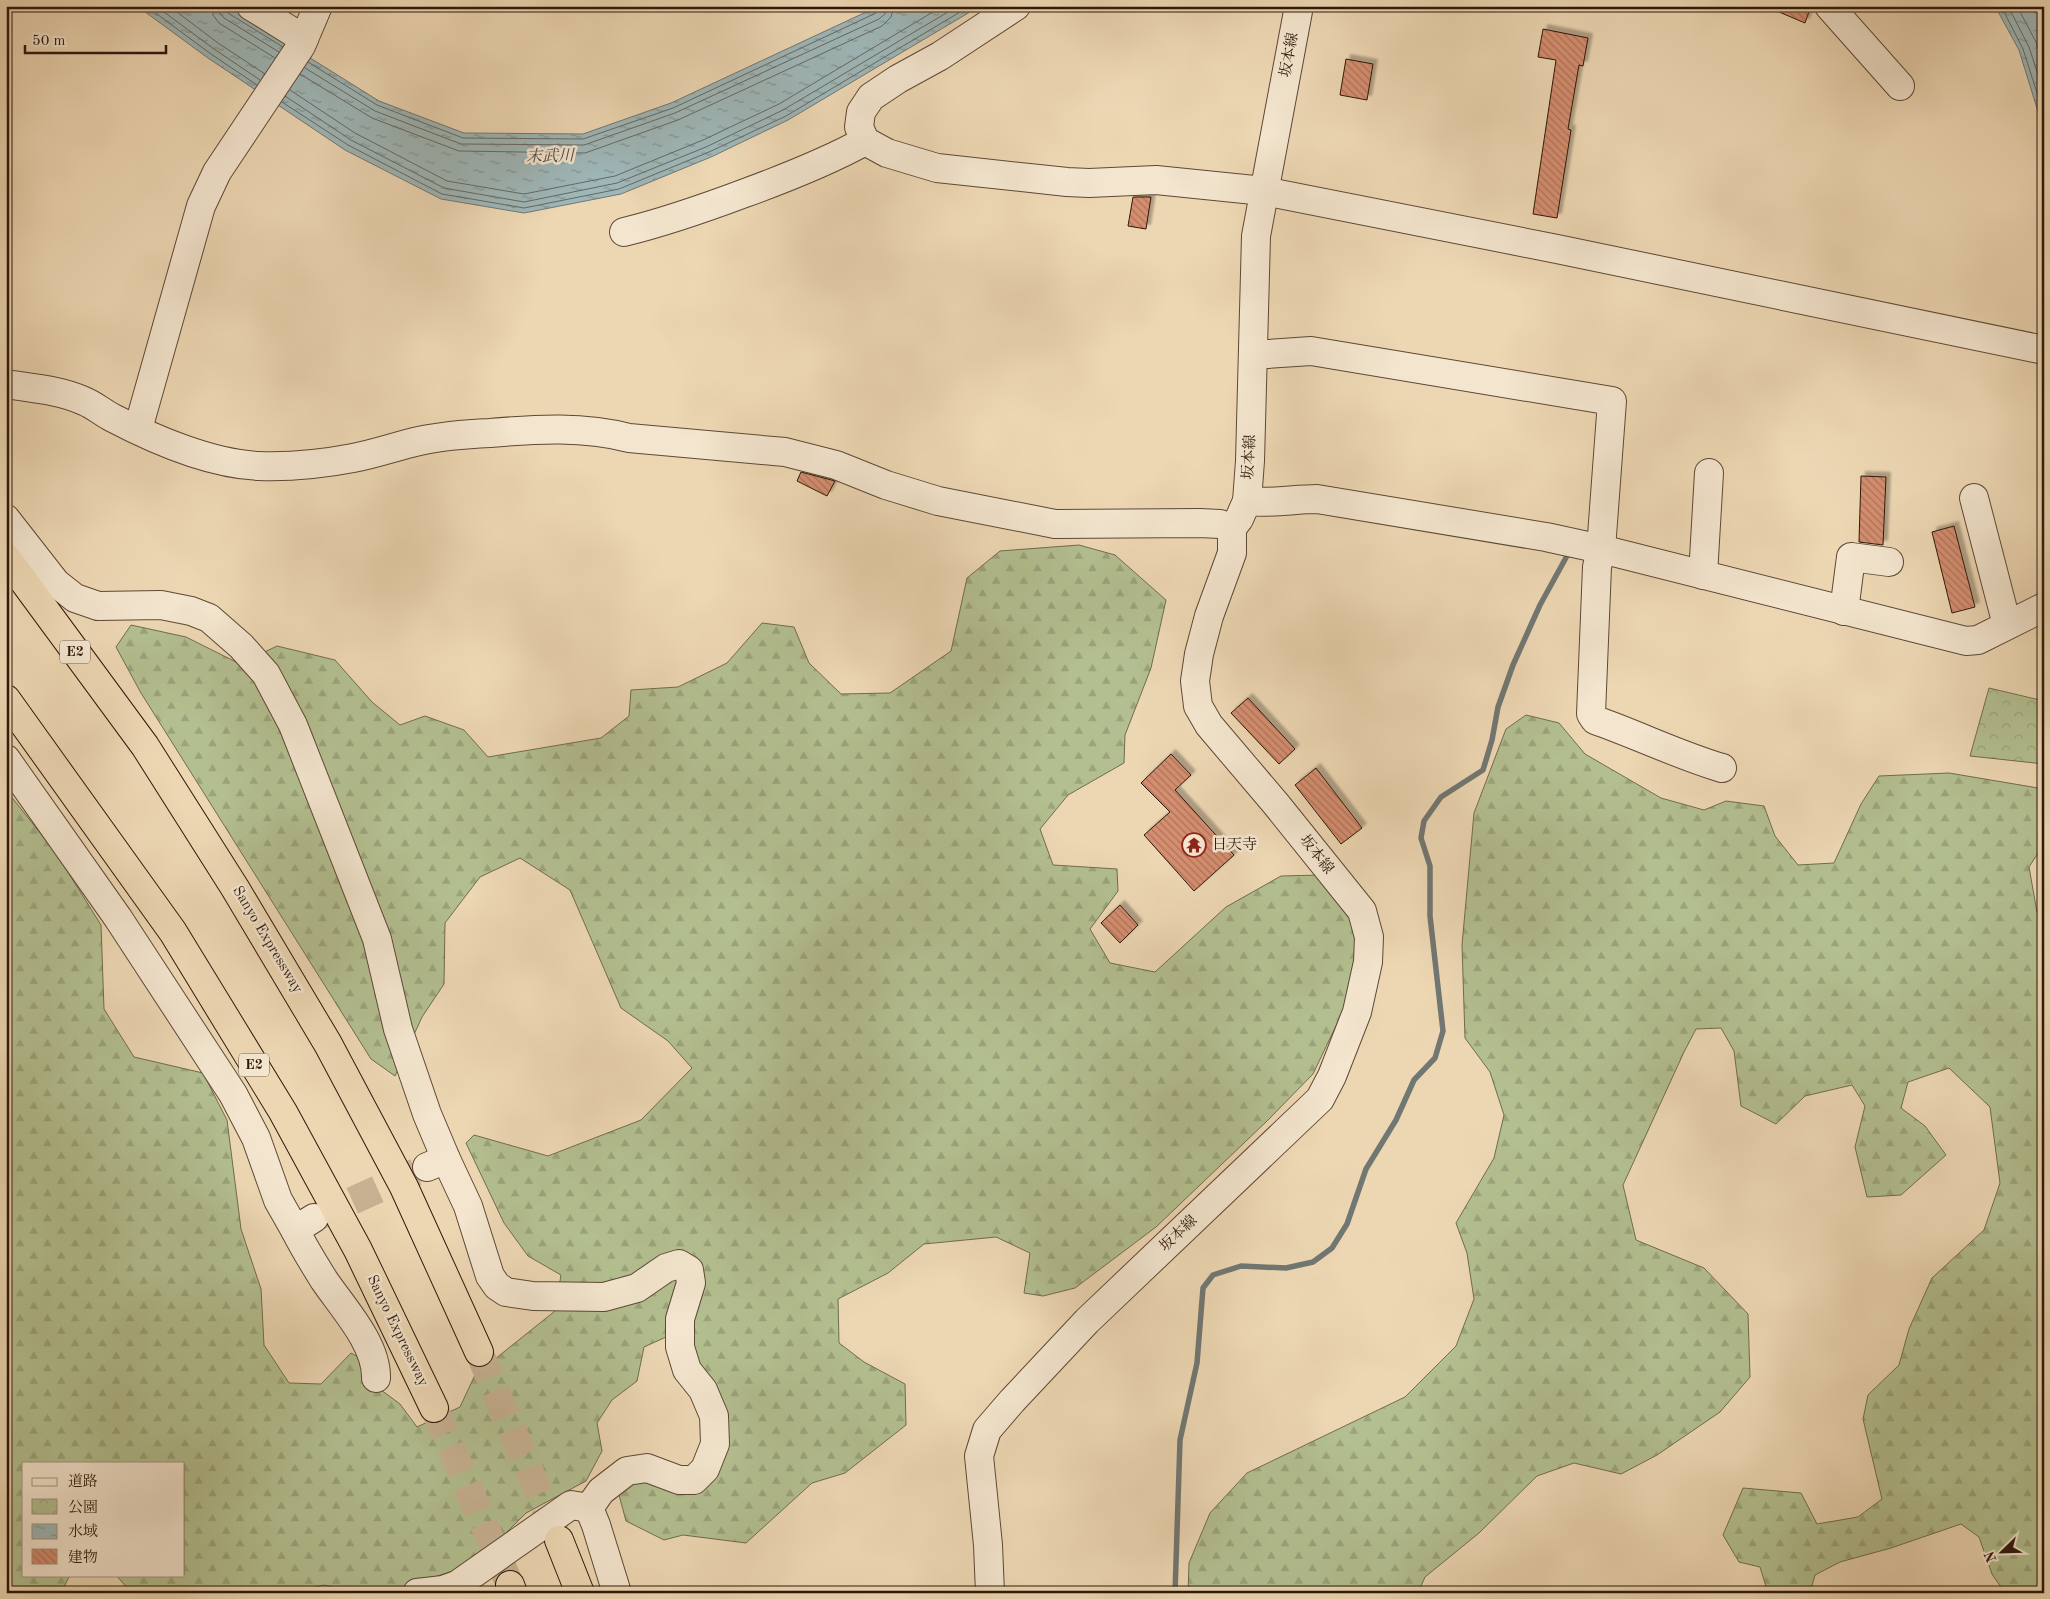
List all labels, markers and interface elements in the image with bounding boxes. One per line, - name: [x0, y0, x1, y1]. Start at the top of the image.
- scale bar: [25, 22, 166, 54]
- street label: 坂本線: [1276, 31, 1302, 79]
- text: 50 m: [32, 34, 66, 49]
- water label: 末武川: [526, 147, 576, 165]
- street label: 坂本線: [1239, 434, 1259, 480]
- road number: E2: [60, 640, 90, 664]
- street label: 坂本線: [1296, 831, 1337, 877]
- temple icon: 日天寺: [1181, 832, 1207, 858]
- place label: 日天寺: [1212, 836, 1257, 853]
- street label: Sanyo Expressway: [229, 884, 305, 996]
- road number: E2: [239, 1054, 269, 1076]
- street label: 坂本線: [1156, 1212, 1201, 1255]
- street label: Sanyo Expressway: [364, 1273, 430, 1389]
- legend: [22, 1462, 185, 1576]
- text: 道路: [68, 1473, 98, 1490]
- text: 公園: [68, 1499, 98, 1516]
- text: 水域: [68, 1523, 98, 1540]
- north arrow: [1978, 1526, 2028, 1576]
- text: 建物: [68, 1549, 98, 1566]
- text: N: [1982, 1549, 1999, 1564]

